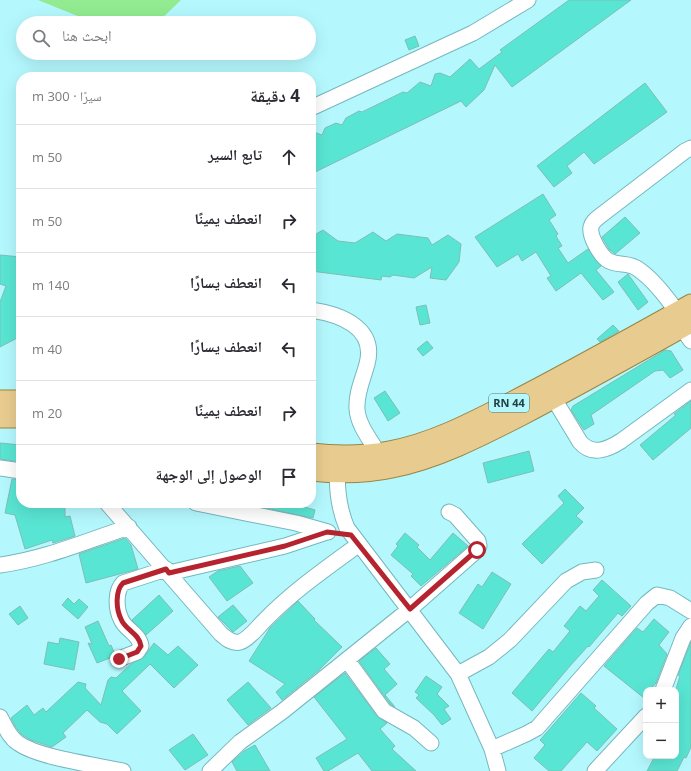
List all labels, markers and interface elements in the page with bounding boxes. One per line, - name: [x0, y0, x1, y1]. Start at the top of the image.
- search box: [16, 16, 316, 60]
- text: ابحث هنا: [62, 25, 112, 45]
- icon: search: [30, 27, 52, 49]
- text: 4 دقيقة: [250, 84, 300, 107]
- text: سيرًا · 300 m: [32, 87, 102, 105]
- text: تابع السير: [208, 144, 262, 164]
- icon: ahead: [278, 146, 300, 168]
- text: 50 m: [32, 148, 62, 166]
- text: انعطف يمينًا: [194, 208, 262, 228]
- icon: right: [278, 210, 300, 232]
- text: 50 m: [32, 212, 62, 230]
- text: انعطف يسارًا: [190, 272, 262, 292]
- icon: left: [278, 274, 300, 296]
- text: 140 m: [32, 276, 70, 294]
- text: انعطف يسارًا: [190, 336, 262, 356]
- icon: left: [278, 338, 300, 360]
- text: 40 m: [32, 340, 62, 358]
- road number: RN 44: [489, 394, 529, 412]
- text: انعطف يمينًا: [194, 400, 262, 420]
- icon: right: [278, 402, 300, 424]
- text: 20 m: [32, 404, 62, 422]
- text: الوصول إلى الوجهة: [156, 464, 262, 484]
- icon: arrive: [278, 466, 300, 488]
- route start: [468, 541, 486, 559]
- route end: [110, 650, 128, 668]
- map controls: [643, 687, 679, 759]
- button: +: [643, 687, 679, 723]
- button: −: [643, 723, 679, 759]

